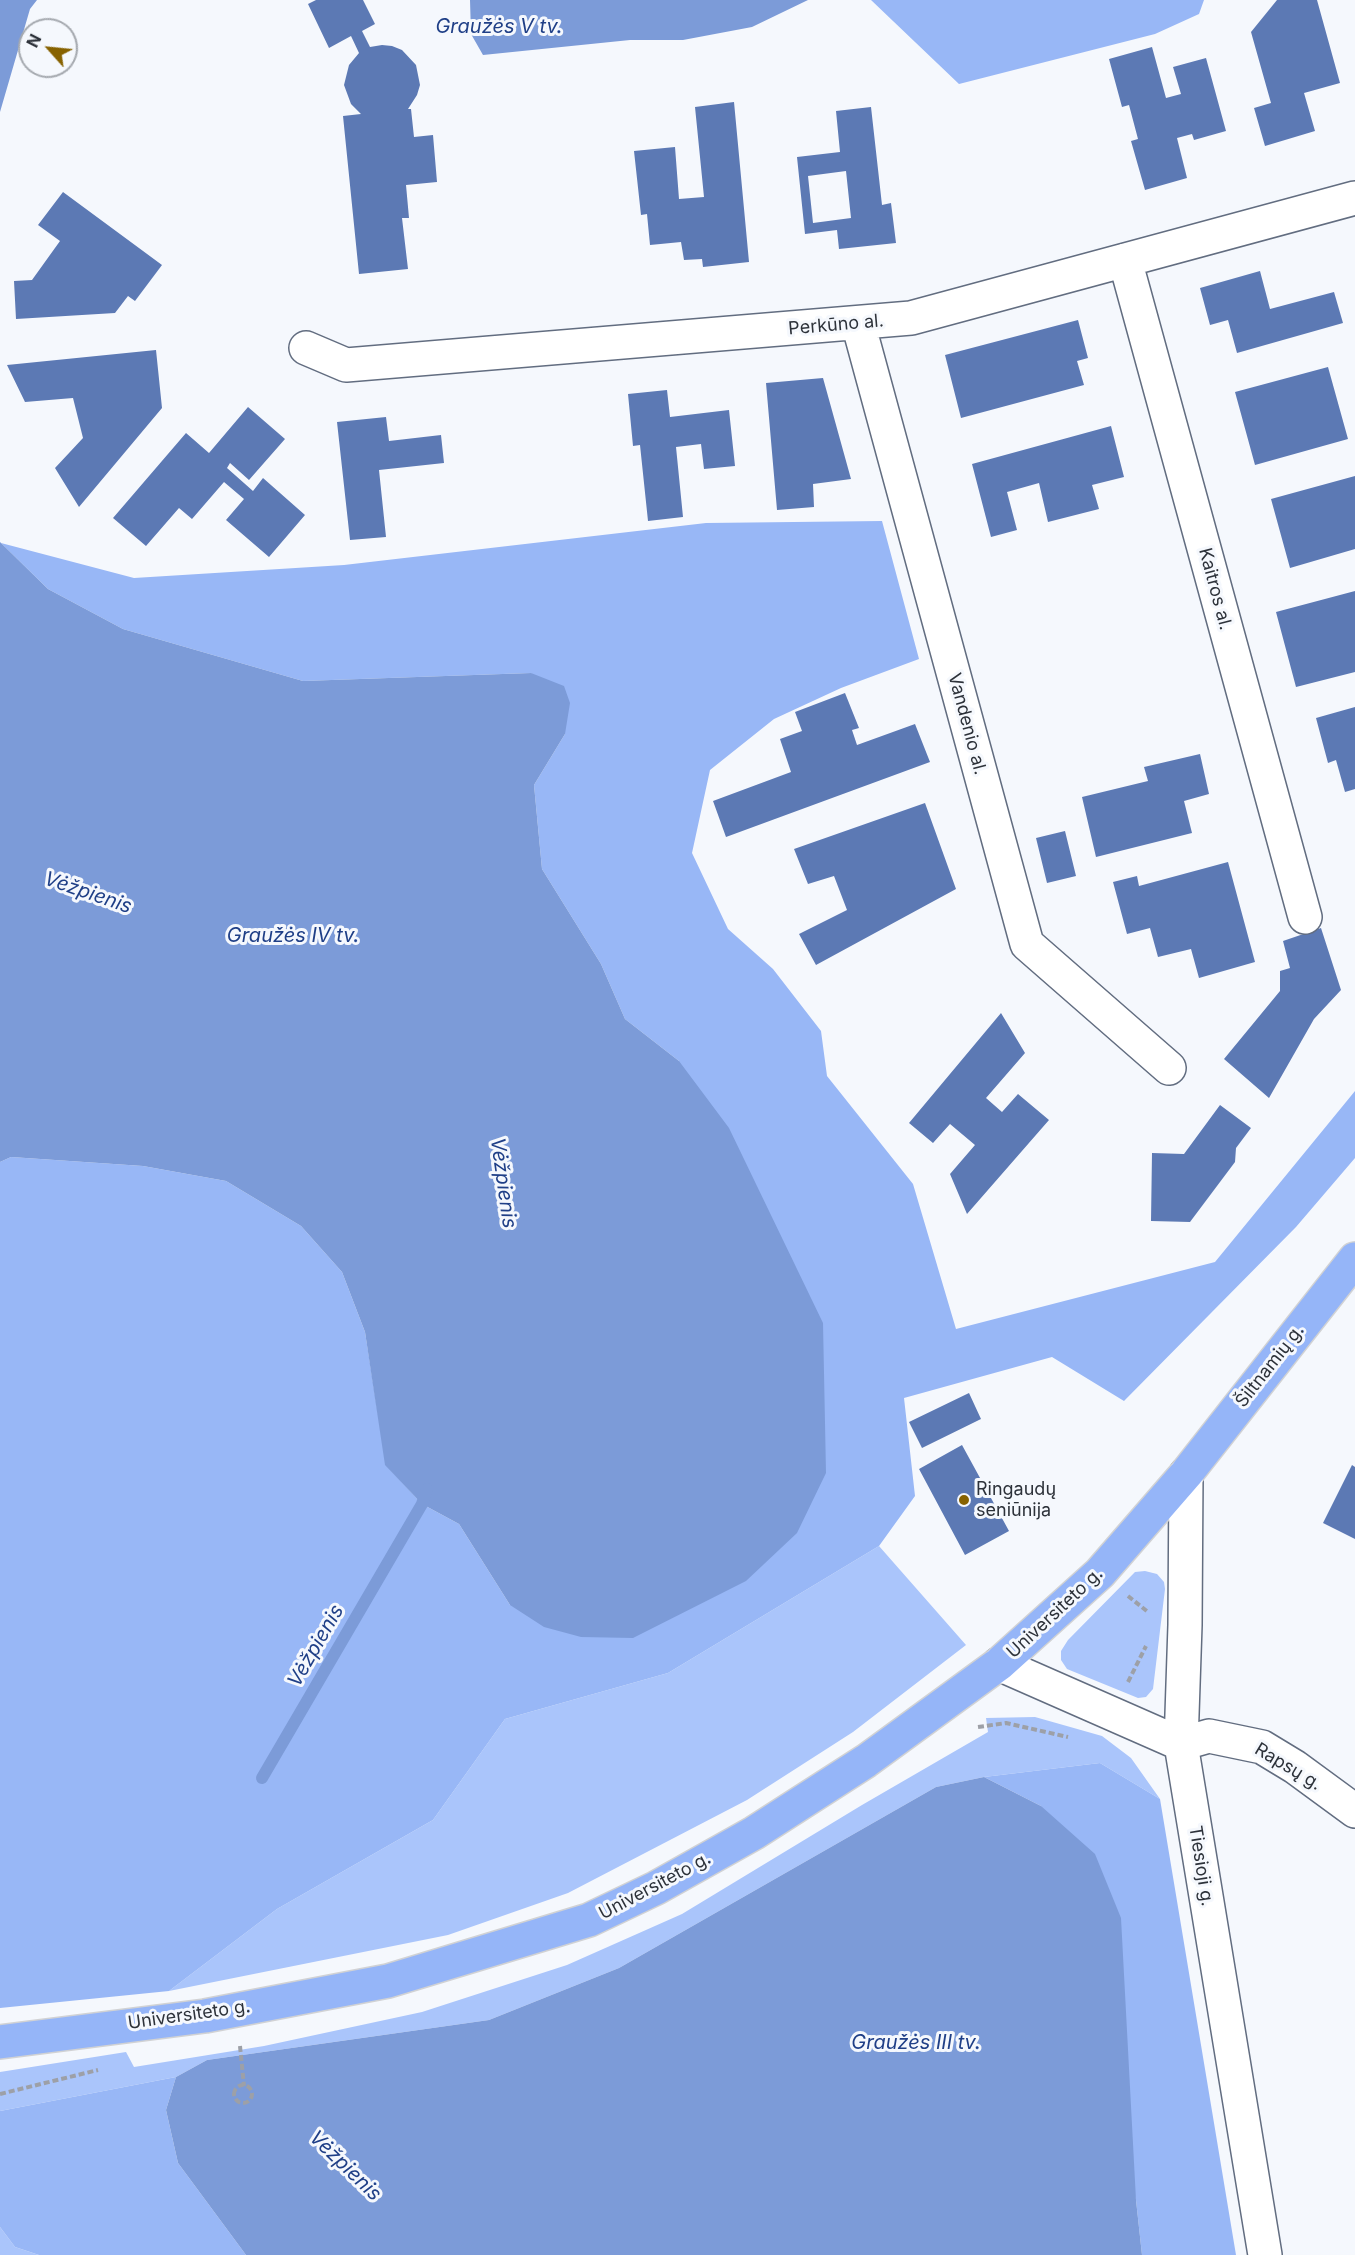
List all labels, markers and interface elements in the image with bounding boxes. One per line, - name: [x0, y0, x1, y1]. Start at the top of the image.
- water label: Graužės V tv.: [435, 15, 563, 39]
- north arrow: [18, 18, 78, 78]
- text: N: [22, 31, 45, 51]
- street label: Perkūno al.: [787, 310, 885, 340]
- street label: Kaitros al.: [1194, 546, 1236, 632]
- street label: Vandenio al.: [943, 671, 991, 777]
- water label: Vėžpienis: [41, 867, 135, 919]
- water label: Graužės IV tv.: [227, 924, 359, 948]
- water label: Vėžpienis: [485, 1136, 521, 1230]
- street label: Šiltnamių g.: [1231, 1320, 1309, 1412]
- place label: Ringaudų seniūnija: [976, 1479, 1056, 1522]
- marker: Ringaudų seniūnija: [957, 1493, 971, 1507]
- street label: Universiteto g.: [1003, 1563, 1107, 1663]
- water label: Vėžpienis: [283, 1601, 349, 1691]
- street label: Rapsų g.: [1251, 1739, 1325, 1795]
- street label: Tiesioji g.: [1184, 1824, 1218, 1908]
- street label: Universiteto g.: [596, 1848, 714, 1924]
- street label: Universiteto g.: [126, 1996, 252, 2034]
- water label: Graužės III tv.: [851, 2031, 981, 2055]
- water label: Vėžpienis: [304, 2126, 386, 2206]

